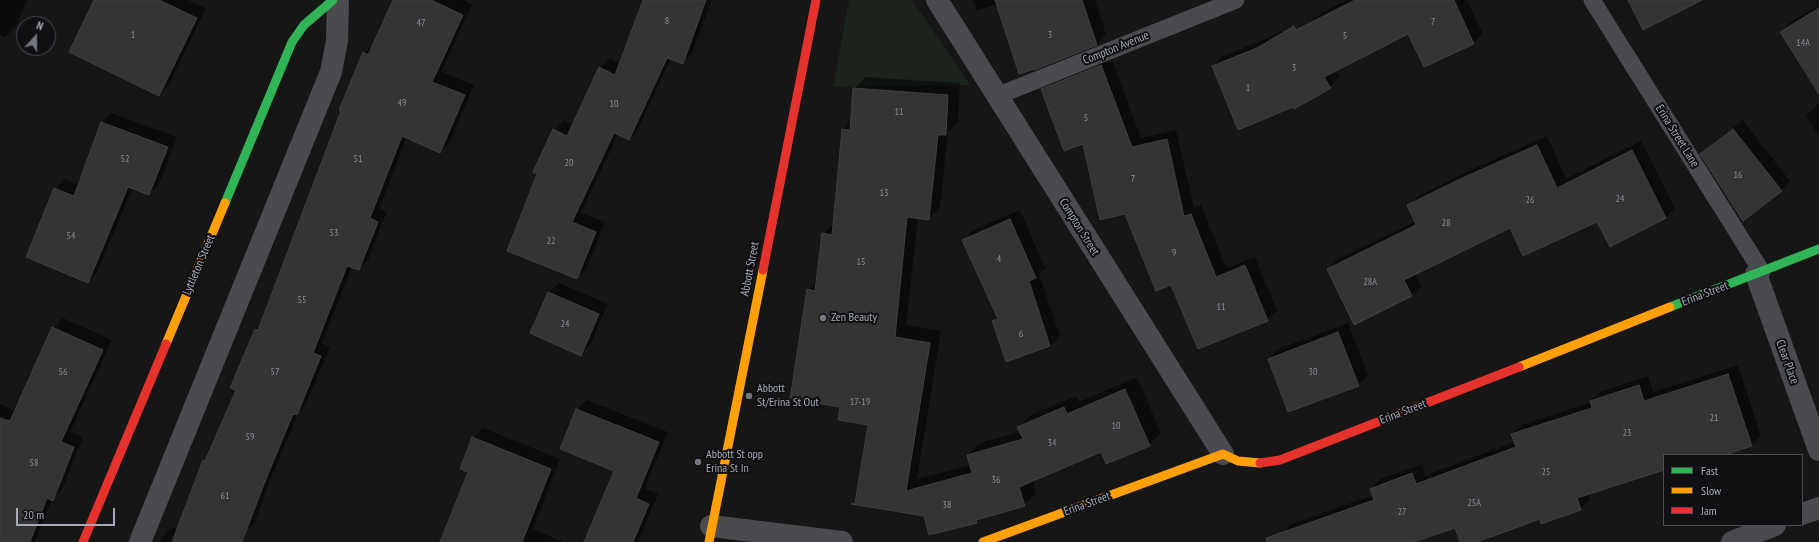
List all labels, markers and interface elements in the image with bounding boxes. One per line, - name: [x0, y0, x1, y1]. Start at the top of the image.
- house number: 8: [665, 15, 669, 27]
- north arrow: [16, 16, 56, 56]
- house number: 7: [1431, 16, 1435, 28]
- house number: 47: [417, 17, 425, 29]
- text: N: [35, 18, 45, 33]
- street label: Compton Avenue: [1081, 28, 1151, 68]
- house number: 1: [131, 29, 135, 41]
- house number: 3: [1048, 29, 1052, 41]
- house number: 5: [1343, 30, 1347, 42]
- house number: 14A: [1796, 37, 1810, 49]
- house number: 3: [1292, 62, 1296, 74]
- house number: 1: [1246, 82, 1250, 94]
- house number: 49: [398, 97, 406, 109]
- house number: 10: [610, 98, 618, 110]
- street label: Erina Street Lane: [1652, 102, 1702, 170]
- house number: 11: [895, 106, 903, 118]
- house number: 5: [1084, 112, 1088, 124]
- house number: 52: [121, 153, 129, 165]
- house number: 51: [354, 153, 362, 165]
- house number: 20: [565, 157, 573, 169]
- house number: 16: [1734, 169, 1742, 181]
- house number: 7: [1131, 173, 1135, 185]
- house number: 13: [880, 187, 888, 199]
- house number: 24: [1616, 193, 1624, 205]
- house number: 26: [1526, 194, 1534, 206]
- street label: Compton Street: [1056, 196, 1102, 258]
- house number: 28: [1442, 217, 1450, 229]
- house number: 53: [330, 227, 338, 239]
- house number: 54: [67, 230, 75, 242]
- street label: Lyttleton Street: [180, 233, 218, 297]
- house number: 22: [547, 235, 555, 247]
- street label: Abbott Street: [738, 241, 762, 297]
- house number: 9: [1172, 247, 1176, 259]
- house number: 4: [997, 253, 1001, 265]
- house number: 15: [857, 256, 865, 268]
- house number: 28A: [1363, 276, 1377, 288]
- street label: Erina Street: [1680, 279, 1730, 309]
- house number: 55: [298, 294, 306, 306]
- house number: 11: [1217, 301, 1225, 313]
- place label: Zen Beauty: [831, 311, 877, 325]
- marker: Zen Beauty: [818, 313, 828, 323]
- house number: 24: [561, 318, 569, 330]
- house number: 6: [1019, 328, 1023, 340]
- street label: Clear Place: [1772, 338, 1802, 386]
- house number: 56: [59, 366, 67, 378]
- house number: 57: [271, 366, 279, 378]
- house number: 30: [1309, 366, 1317, 378]
- place label: Abbott St/Erina St Out: [757, 382, 819, 410]
- marker: Abbott St/Erina St Out: [744, 391, 754, 401]
- house number: 17-19: [850, 396, 870, 408]
- street label: Erina Street: [1378, 397, 1428, 427]
- house number: 21: [1710, 412, 1718, 424]
- house number: 10: [1112, 420, 1120, 432]
- house number: 23: [1623, 427, 1631, 439]
- house number: 59: [246, 431, 254, 443]
- house number: 34: [1048, 437, 1056, 449]
- place label: Abbott St opp Erina St In: [706, 448, 763, 476]
- legend: [1663, 454, 1803, 526]
- house number: 58: [30, 457, 38, 469]
- marker: Abbott St opp Erina St In: [693, 457, 703, 467]
- text: Fast: [1701, 463, 1718, 478]
- house number: 25: [1542, 466, 1550, 478]
- house number: 36: [992, 474, 1000, 486]
- text: Slow: [1701, 483, 1721, 498]
- street label: Erina Street: [1062, 489, 1112, 519]
- house number: 61: [221, 490, 229, 502]
- house number: 25A: [1467, 497, 1481, 509]
- house number: 38: [943, 499, 951, 511]
- scale bar: [18, 500, 117, 526]
- text: Jam: [1701, 503, 1717, 518]
- house number: 27: [1398, 506, 1406, 518]
- text: 20 m: [23, 507, 44, 522]

